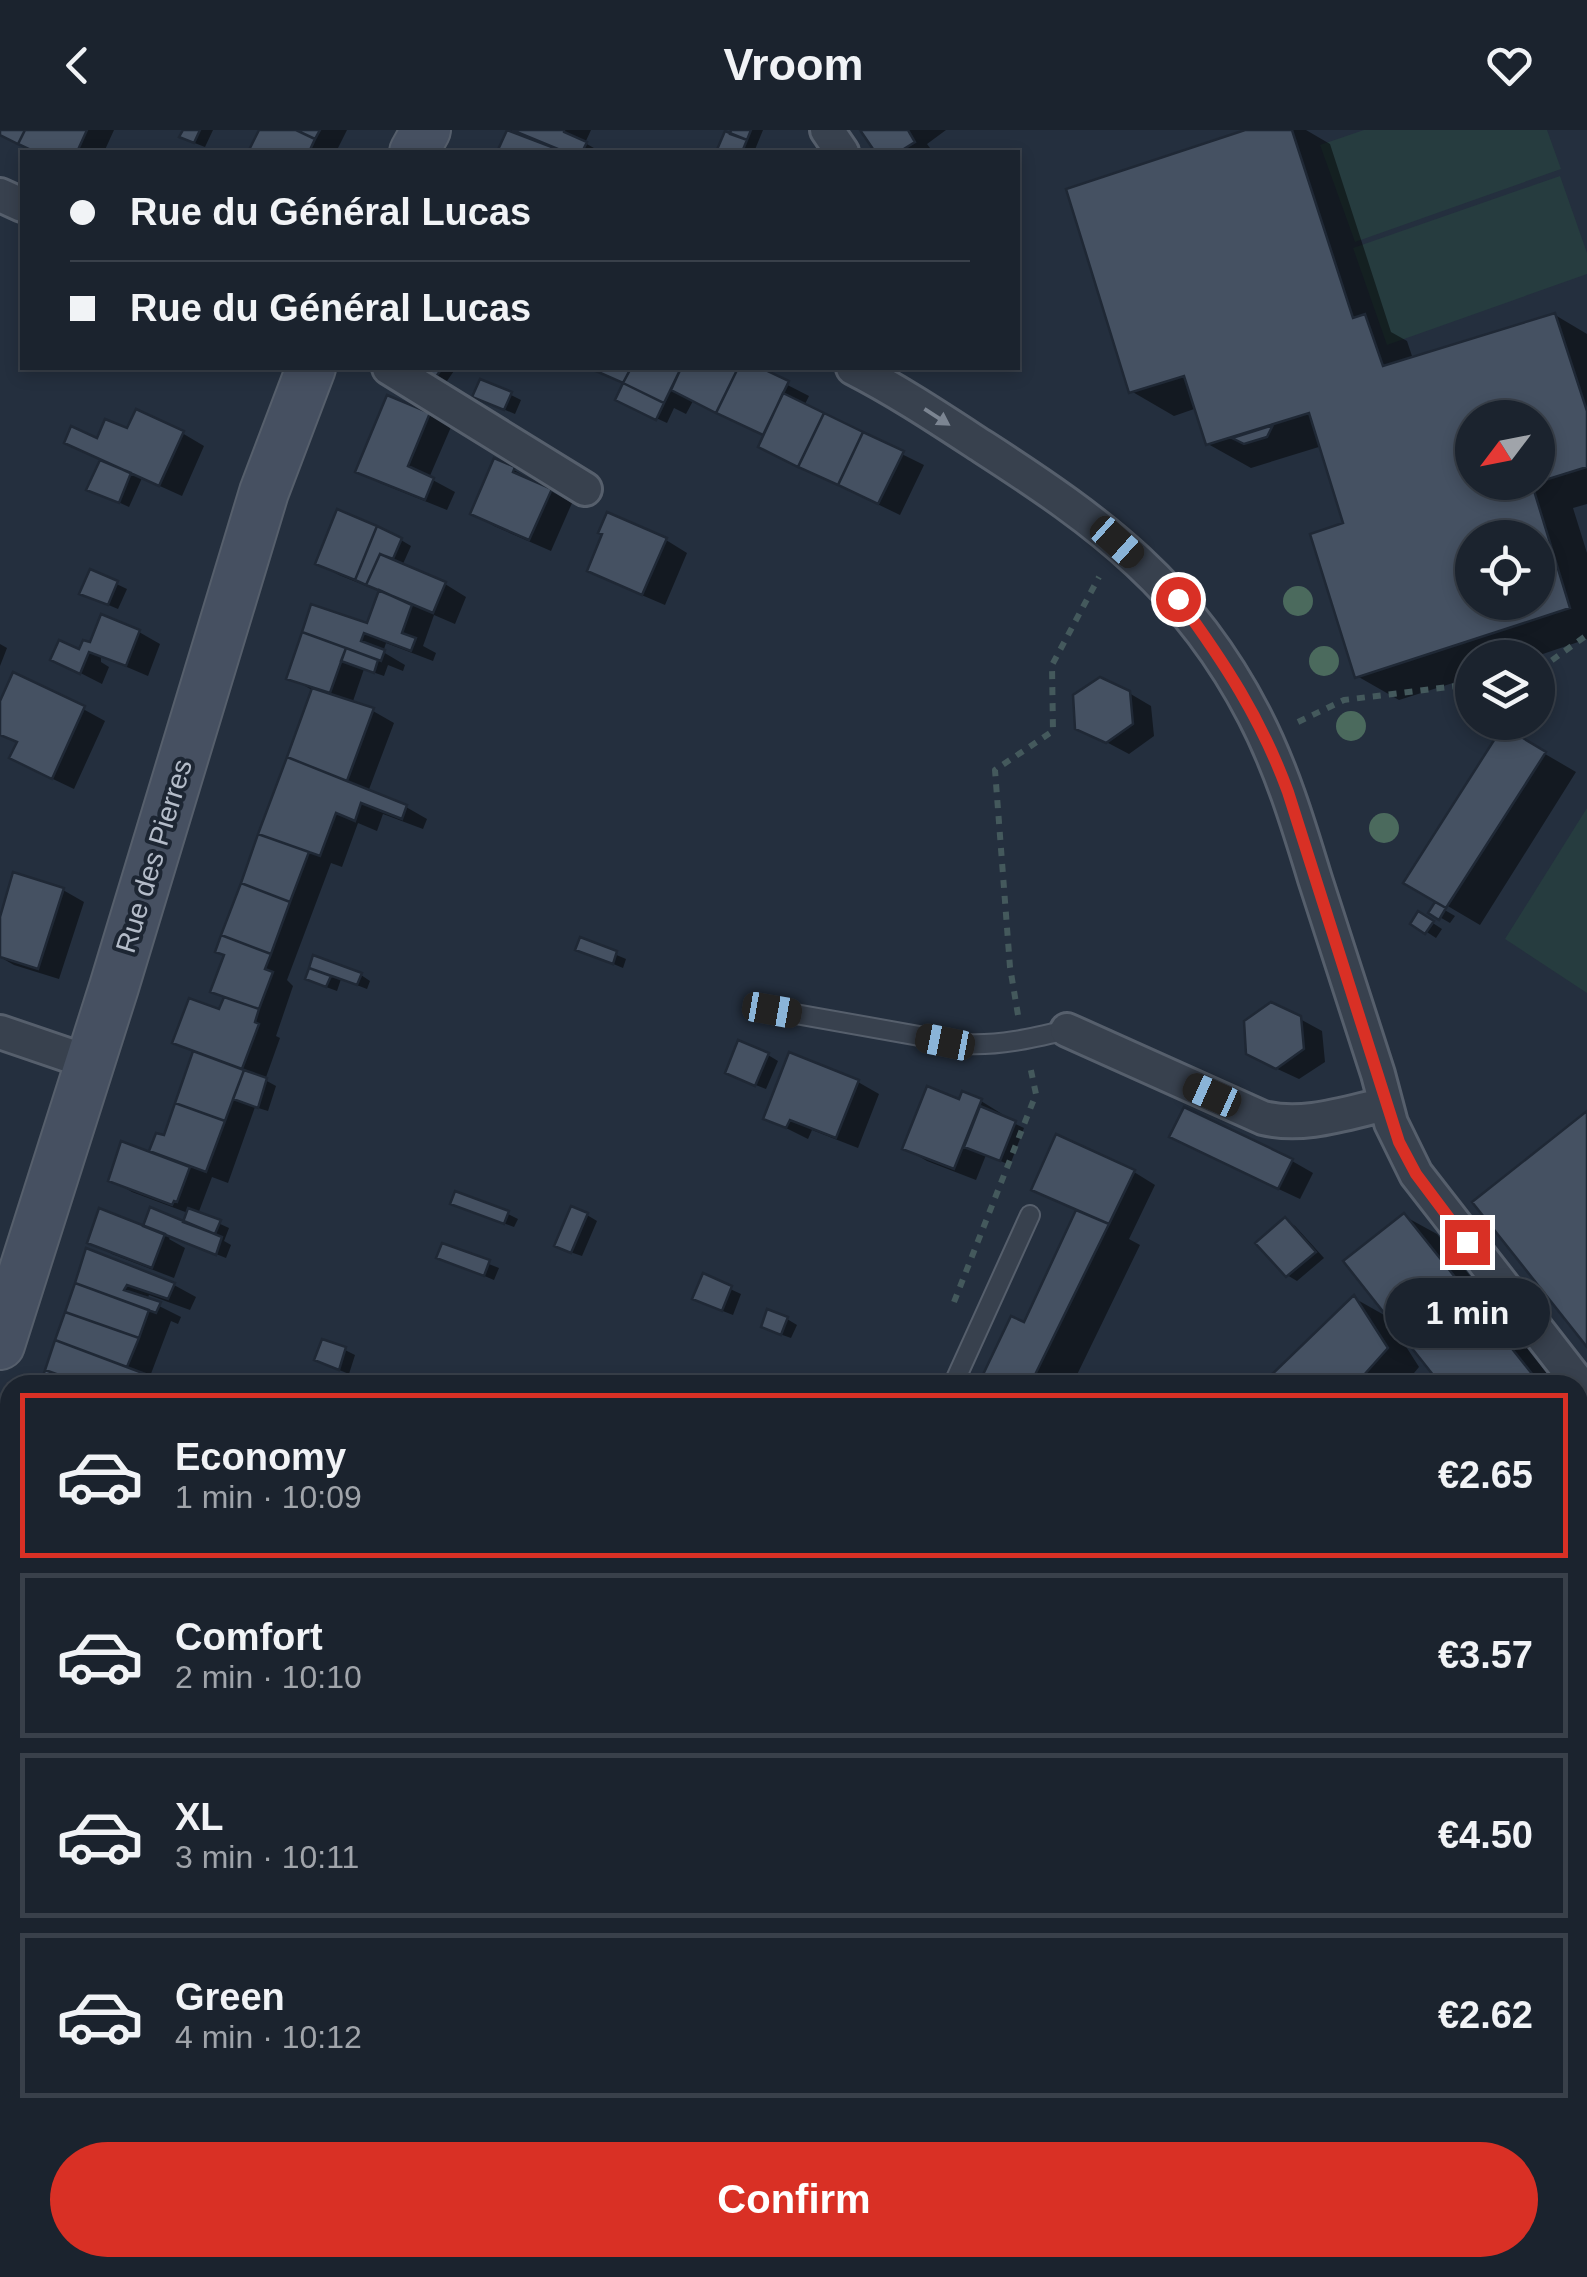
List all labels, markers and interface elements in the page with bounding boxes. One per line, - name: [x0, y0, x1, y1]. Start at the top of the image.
- icon: back: [50, 38, 105, 93]
- icon: heart: [1482, 38, 1537, 93]
- text: Vroom: [723, 39, 864, 90]
- text: Rue du Général Lucas: [130, 191, 531, 233]
- text: Rue du Général Lucas: [130, 287, 531, 329]
- north arrow: [1455, 400, 1555, 500]
- map controls: [1455, 400, 1555, 740]
- one-way arrow: [923, 408, 951, 426]
- car: [1085, 511, 1149, 573]
- button: locate: [1455, 520, 1555, 620]
- route start: [1156, 577, 1201, 622]
- button: layers: [1455, 640, 1555, 740]
- street label: Rue des Pierres: [110, 755, 198, 957]
- car: [740, 990, 804, 1030]
- car: [913, 1022, 977, 1062]
- car: [1178, 1069, 1246, 1121]
- route end: [1445, 1220, 1490, 1265]
- callout: 1 min: [1384, 1277, 1550, 1347]
- text: 1 min: [1426, 1295, 1509, 1331]
- icon: car: [55, 1431, 145, 1521]
- text: Economy: [175, 1436, 346, 1478]
- text: €2.65: [1438, 1454, 1533, 1496]
- text: 1 min · 10:09: [175, 1479, 362, 1515]
- icon: car: [55, 1611, 145, 1701]
- text: Comfort: [175, 1616, 323, 1658]
- text: €3.57: [1438, 1634, 1533, 1676]
- text: 2 min · 10:10: [175, 1659, 362, 1695]
- icon: car: [55, 1791, 145, 1881]
- text: XL: [175, 1796, 224, 1838]
- text: €4.50: [1438, 1814, 1533, 1856]
- text: 3 min · 10:11: [175, 1839, 359, 1875]
- icon: car: [55, 1971, 145, 2061]
- text: Green: [175, 1976, 285, 2018]
- text: €2.62: [1438, 1994, 1533, 2036]
- text: 4 min · 10:12: [175, 2019, 362, 2055]
- button: Confirm: [50, 2142, 1538, 2257]

